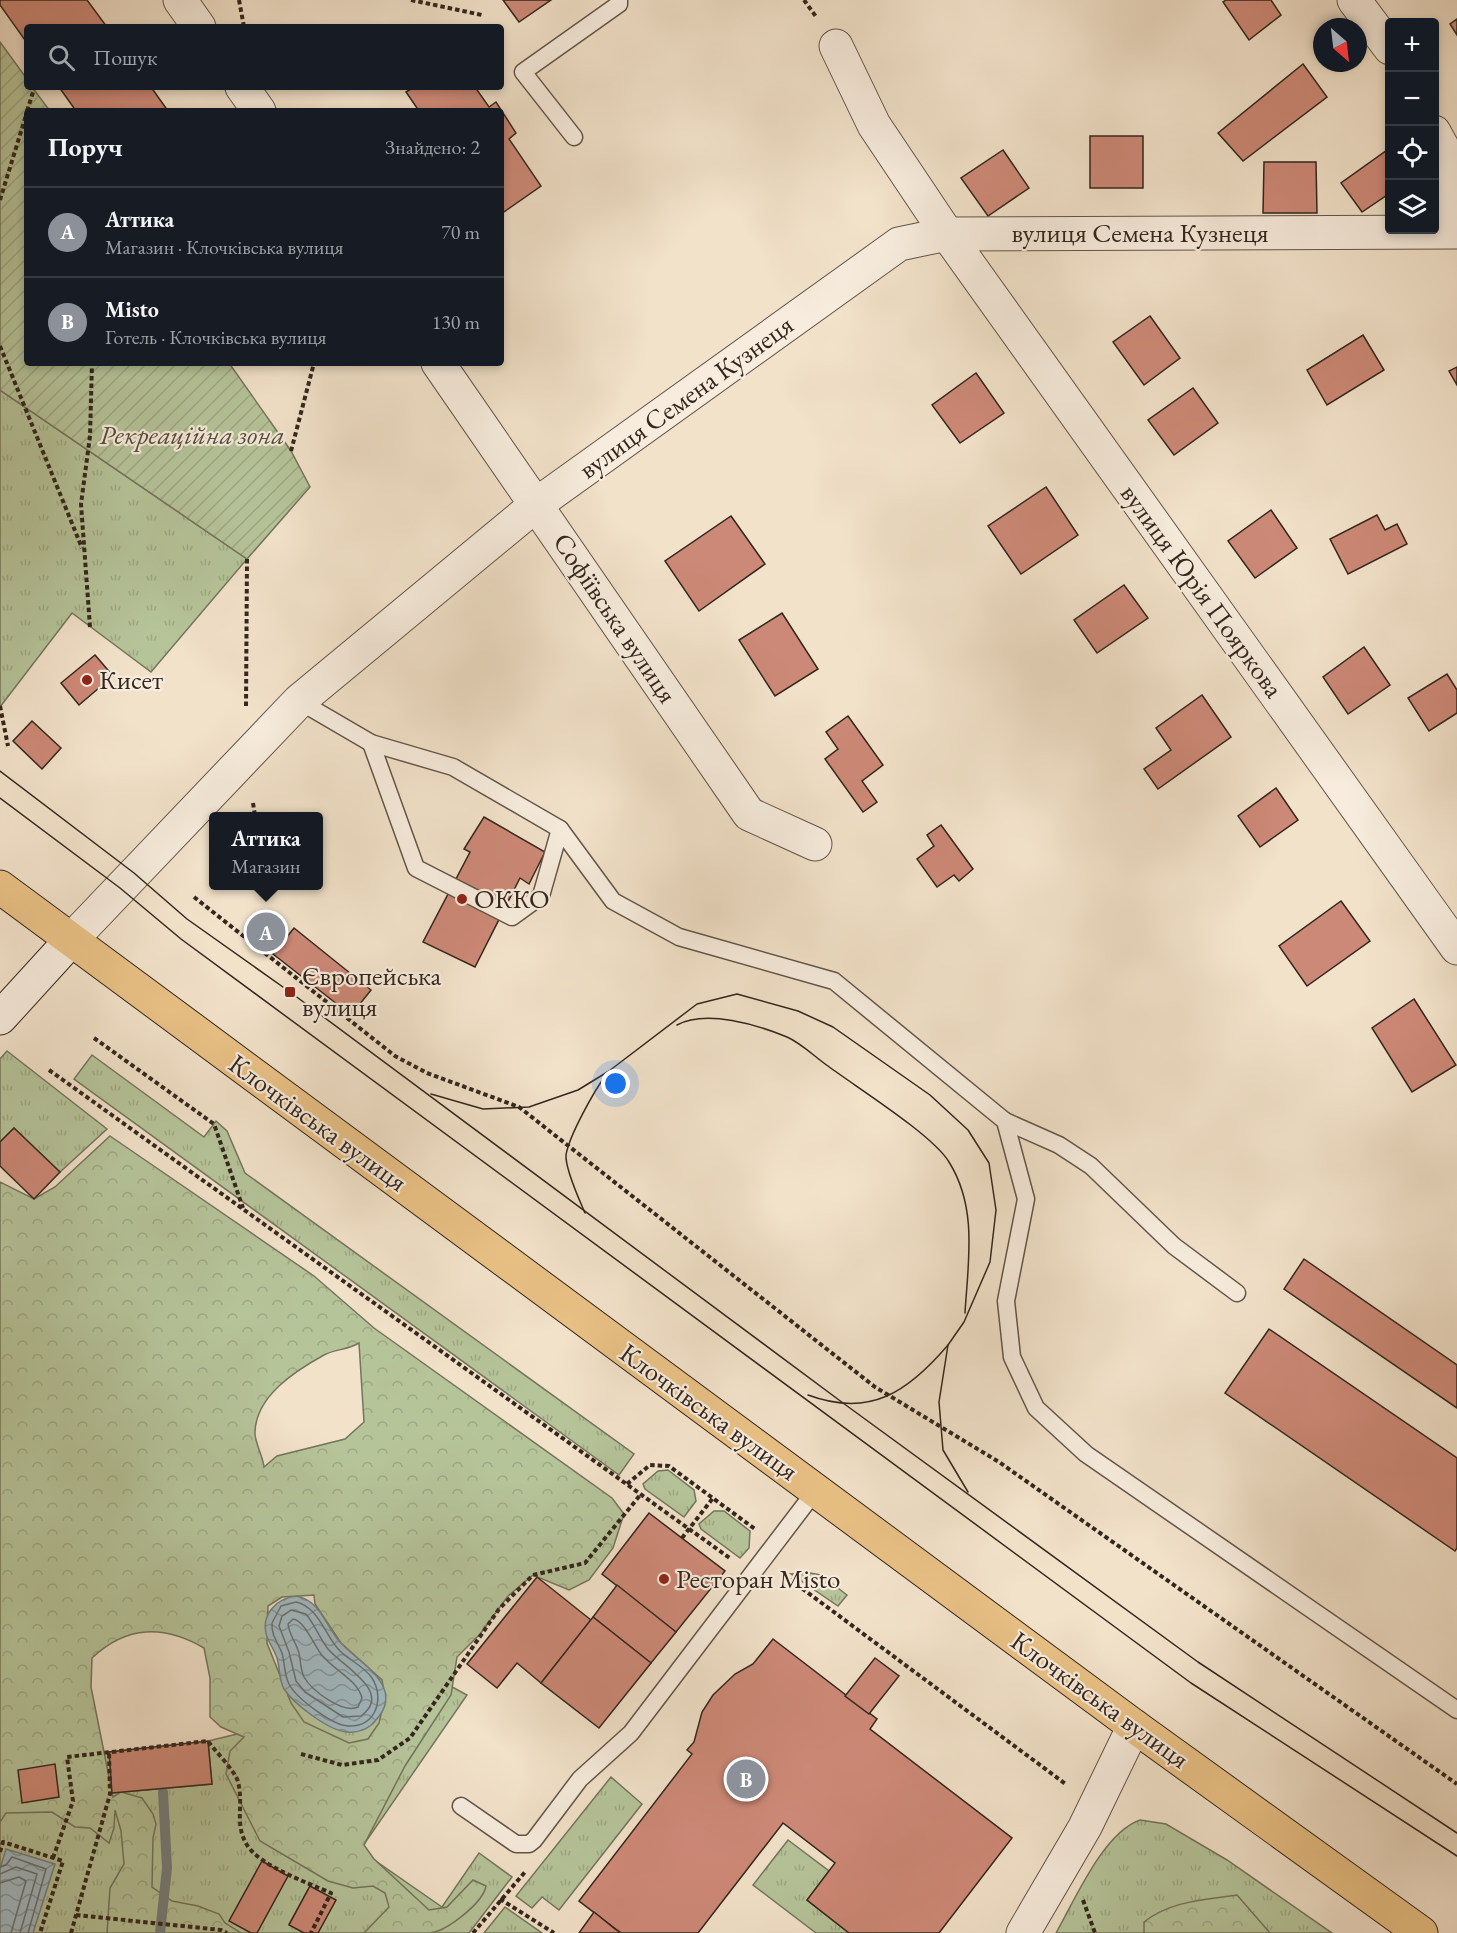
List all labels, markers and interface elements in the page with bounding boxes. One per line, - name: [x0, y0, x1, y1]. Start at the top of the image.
- north arrow: [1313, 18, 1367, 72]
- map controls: [1385, 18, 1439, 234]
- button: +: [1385, 18, 1439, 72]
- search box: [24, 24, 504, 90]
- icon: search: [45, 41, 78, 74]
- text: Пошук: [93, 43, 157, 72]
- button: −: [1385, 72, 1439, 126]
- button: locate: [1385, 126, 1439, 180]
- text: Поруч: [48, 130, 123, 164]
- text: Знайдено: 2: [385, 134, 480, 160]
- button: layers: [1385, 180, 1439, 234]
- text: Аттика: [105, 205, 174, 234]
- street label: вулиця Семена Кузнеця: [1011, 215, 1269, 250]
- text: A: [60, 219, 75, 245]
- text: 70 m: [441, 219, 480, 245]
- text: Магазин · Клочківська вулиця: [105, 234, 343, 260]
- text: Misto: [105, 295, 159, 324]
- street label: вулиця Семена Кузнеця: [571, 307, 800, 486]
- text: B: [61, 309, 74, 335]
- text: 130 m: [432, 309, 480, 335]
- text: Готель · Клочківська вулиця: [105, 324, 326, 350]
- park label: Рекреаційна зона: [99, 417, 285, 452]
- street label: вулиця Юрія Пояркова: [1113, 477, 1292, 705]
- street label: Софіївська вулиця: [546, 526, 685, 710]
- place label: Кисет: [99, 662, 163, 697]
- marker: Кисет: [80, 673, 94, 687]
- popup: [209, 812, 323, 890]
- text: Аттика: [231, 824, 301, 853]
- text: Магазин: [231, 853, 300, 879]
- place label: ОККО: [474, 881, 550, 916]
- marker: ОККО: [455, 892, 469, 906]
- pin: A: [246, 910, 286, 954]
- place label: Європейська вулиця: [302, 958, 441, 1024]
- marker: Європейська вулиця: [283, 985, 297, 999]
- street label: Клочківська вулиця: [222, 1046, 415, 1199]
- your location: [601, 1069, 630, 1098]
- street label: Клочківська вулиця: [613, 1335, 806, 1488]
- place label: Ресторан Misto: [676, 1561, 840, 1596]
- marker: Ресторан Misto: [657, 1572, 671, 1586]
- street label: Клочківська вулиця: [1004, 1623, 1197, 1776]
- pin: B: [726, 1756, 766, 1802]

